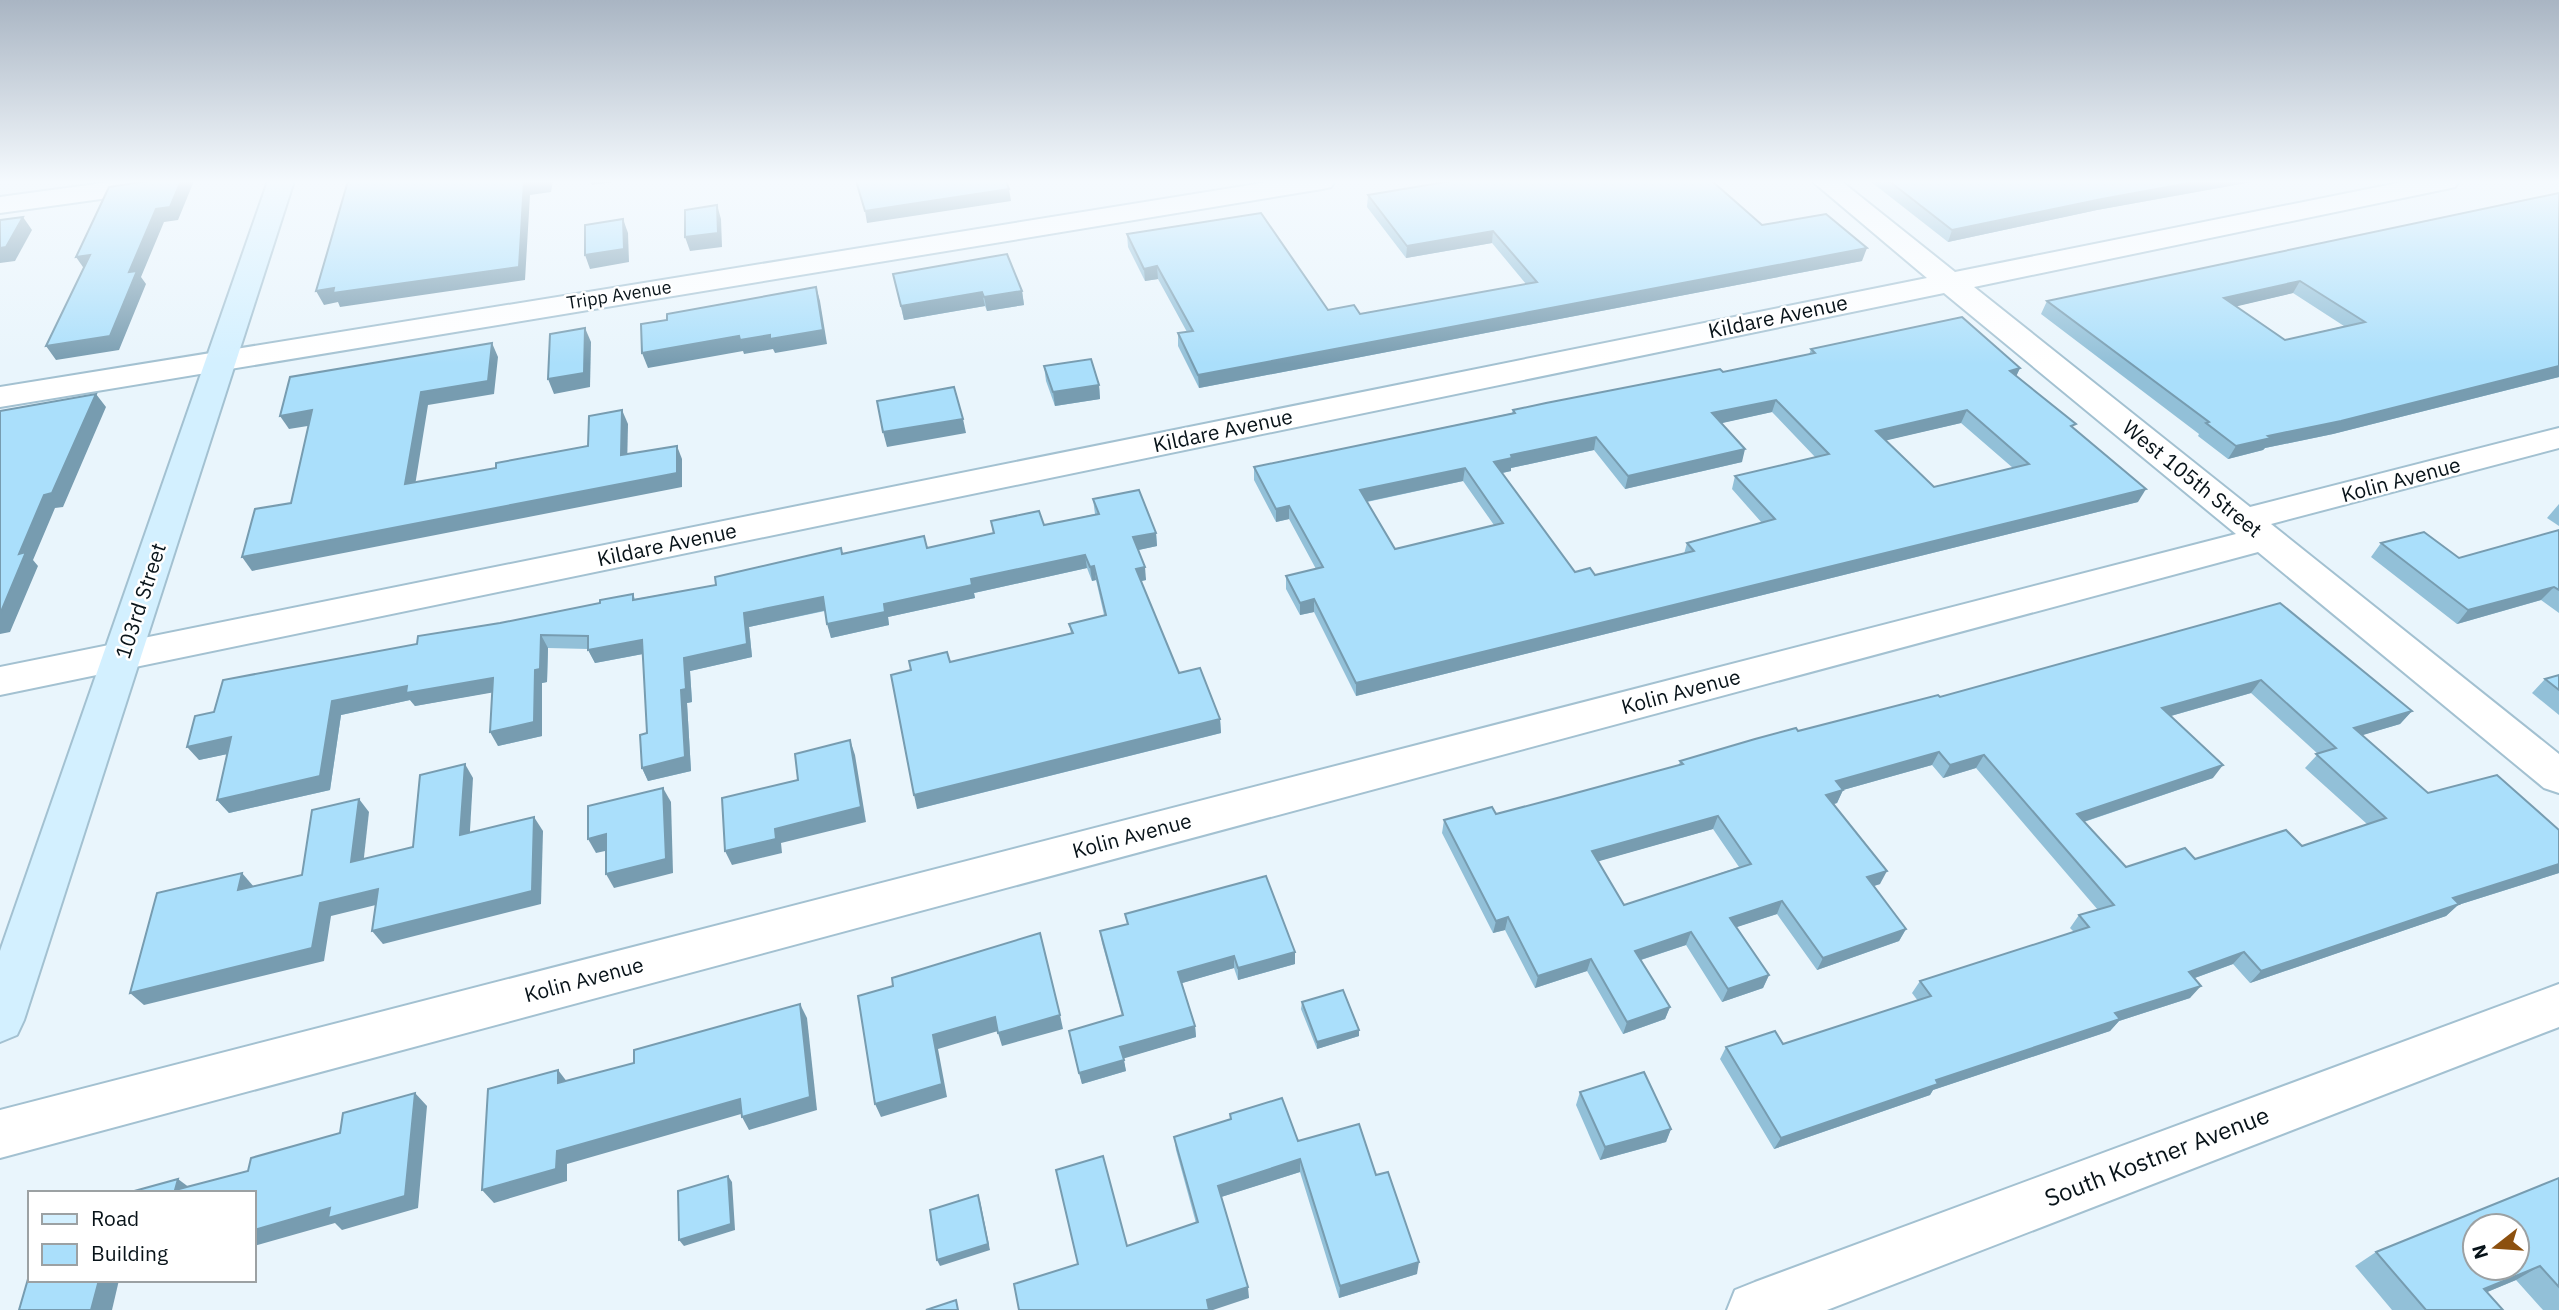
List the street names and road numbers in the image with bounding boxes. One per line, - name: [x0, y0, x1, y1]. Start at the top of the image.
- street label: Tripp Avenue: [565, 275, 673, 314]
- street label: Kildare Avenue: [1705, 288, 1850, 344]
- street label: Kildare Avenue: [1150, 402, 1295, 458]
- street label: West 105th Street: [2117, 413, 2268, 543]
- street label: Kolin Avenue: [2338, 450, 2464, 508]
- street label: Kildare Avenue: [594, 516, 739, 572]
- street label: 103rd Street: [108, 539, 172, 662]
- street label: Kolin Avenue: [1618, 662, 1744, 720]
- street label: Kolin Avenue: [1069, 806, 1195, 864]
- street label: Kolin Avenue: [521, 950, 647, 1008]
- street label: South Kostner Avenue: [2040, 1098, 2274, 1214]

